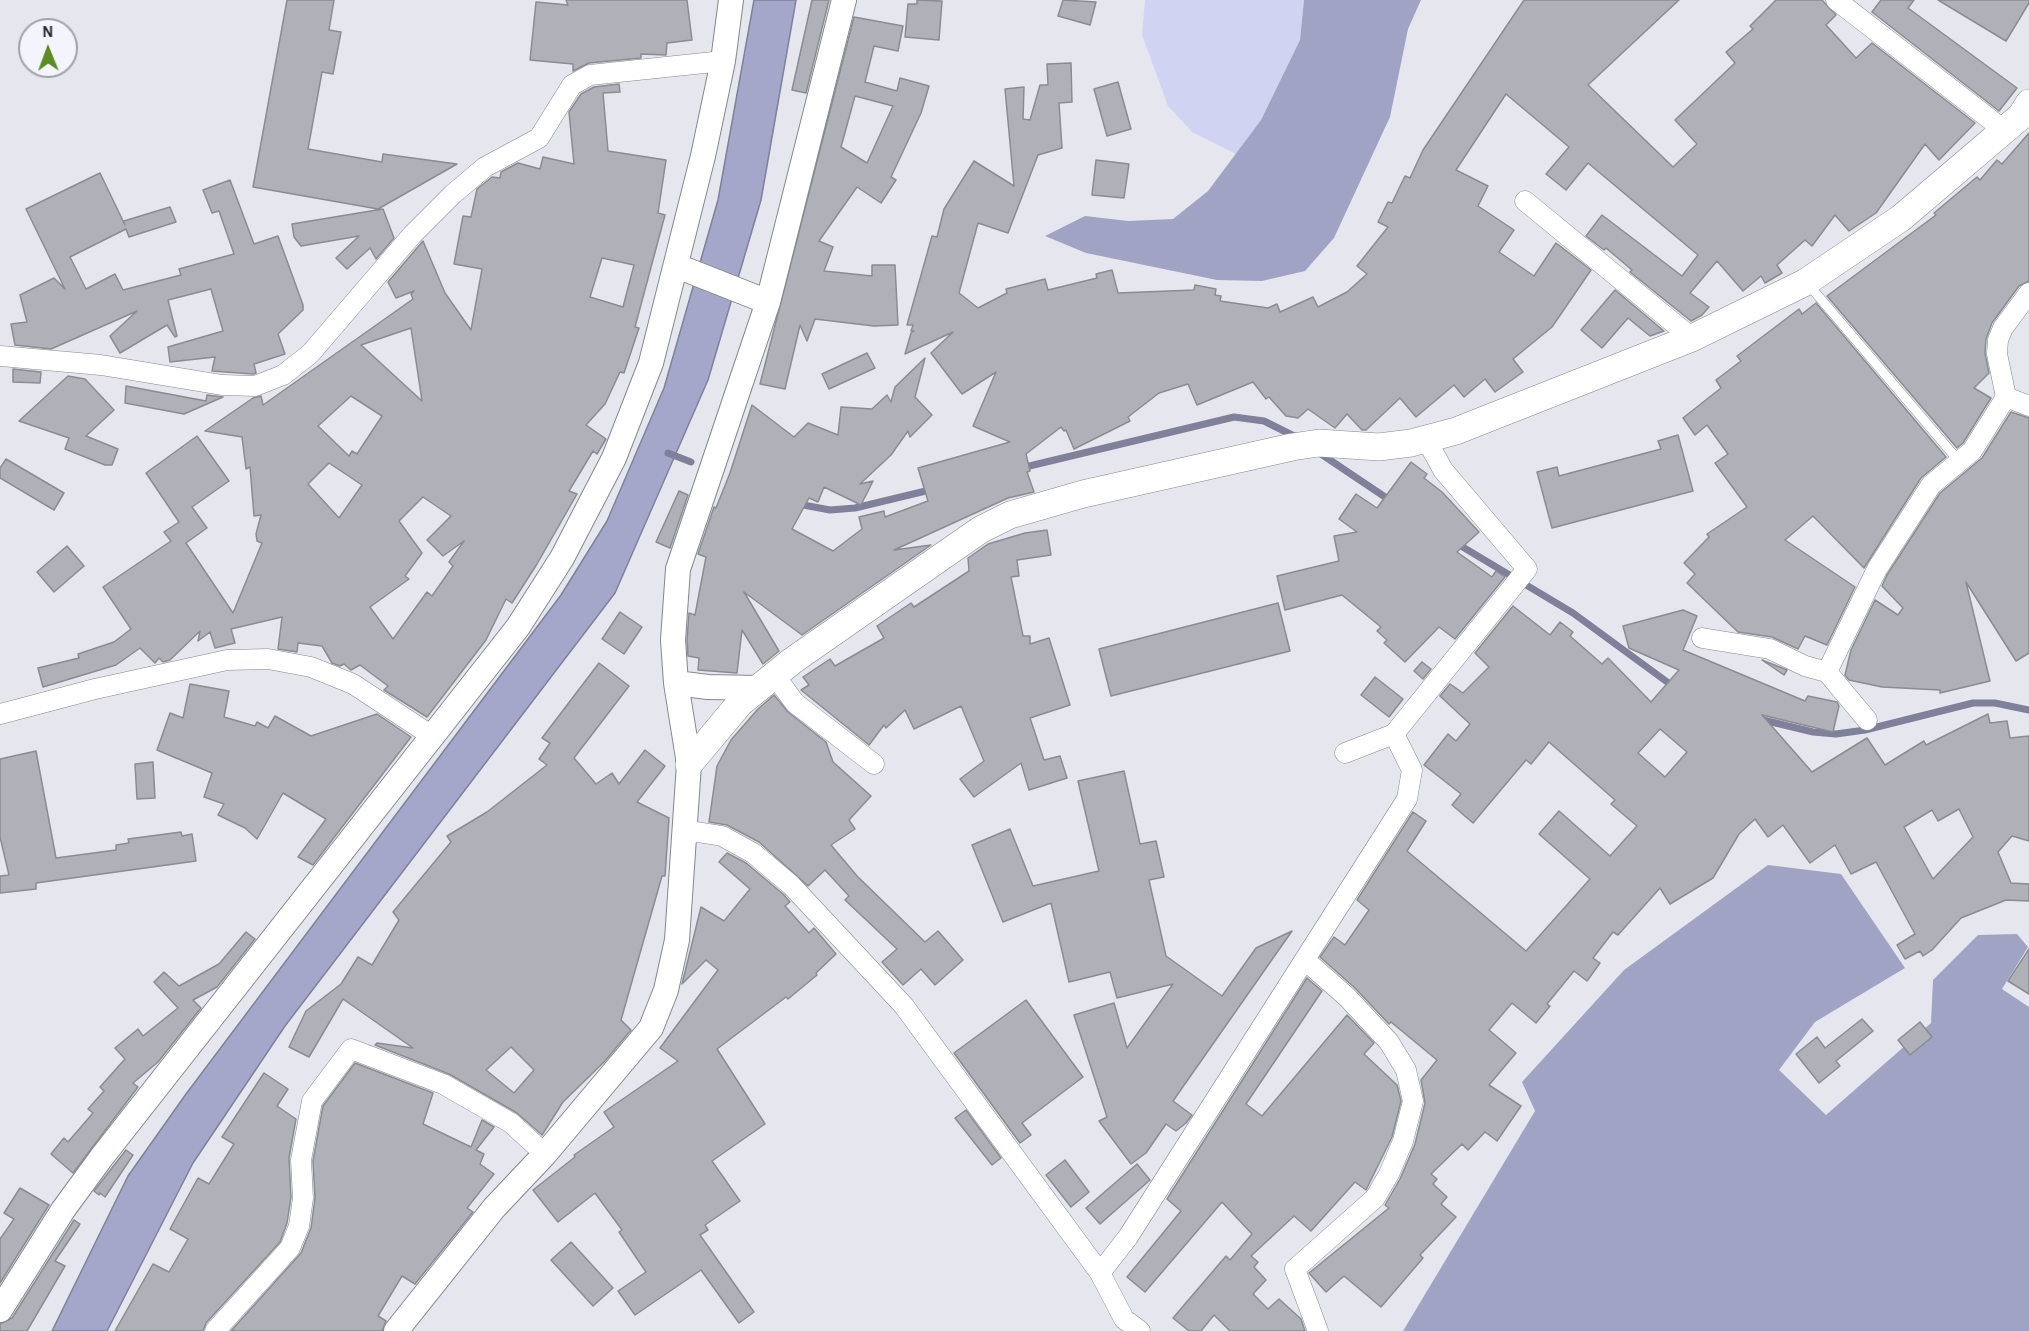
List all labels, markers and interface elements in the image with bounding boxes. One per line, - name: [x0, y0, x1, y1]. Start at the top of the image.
- north arrow: [18, 18, 78, 78]
- text: N: [42, 24, 53, 40]

